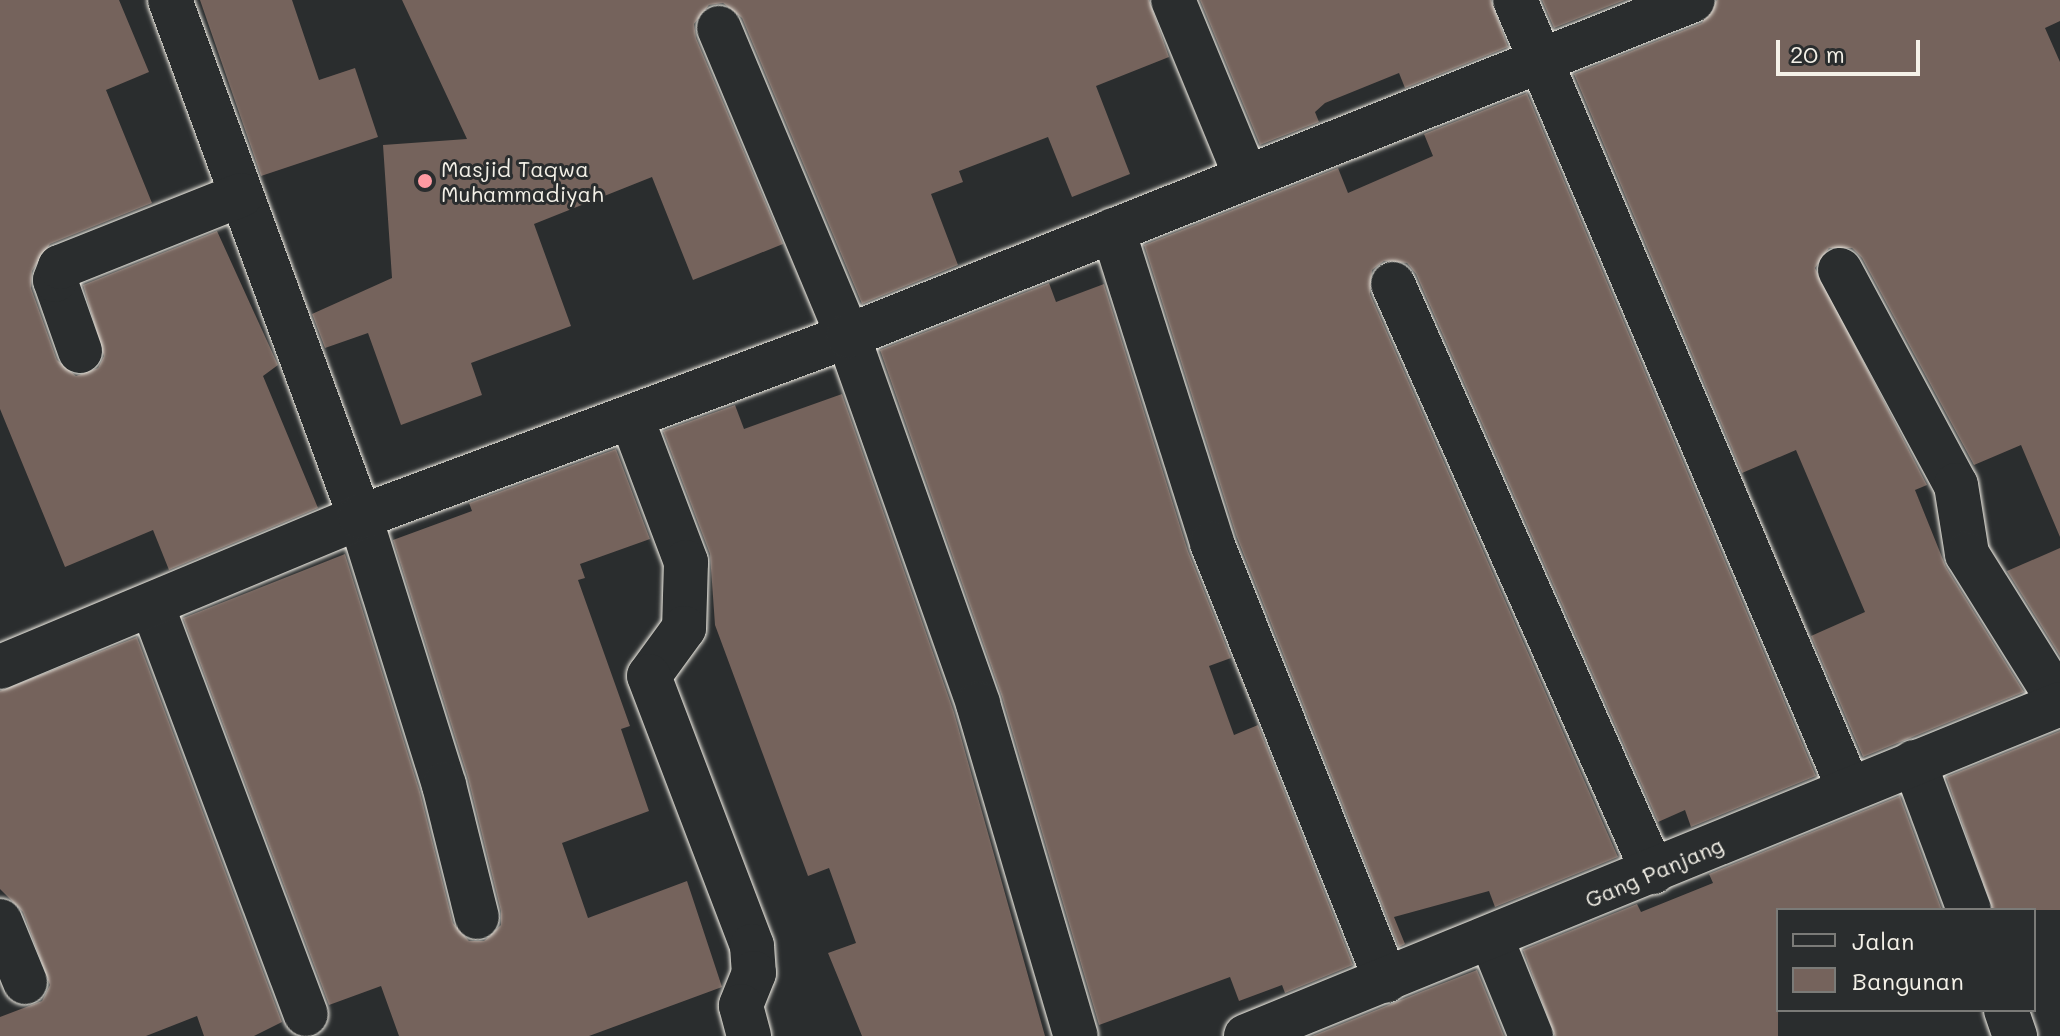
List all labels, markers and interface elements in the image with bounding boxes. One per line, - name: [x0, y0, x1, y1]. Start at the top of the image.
- scale bar: [1780, 24, 1924, 74]
- text: 20 m: [1790, 38, 1845, 69]
- place label: Masjid Taqwa Muhammadiyah: [441, 155, 604, 206]
- marker: Masjid Taqwa Muhammadiyah: [416, 172, 434, 190]
- street label: Gang Panjang: [1581, 831, 1727, 913]
- legend: [1776, 908, 2036, 1012]
- text: Jalan: [1852, 925, 1914, 956]
- text: Bangunan: [1852, 965, 1964, 996]

